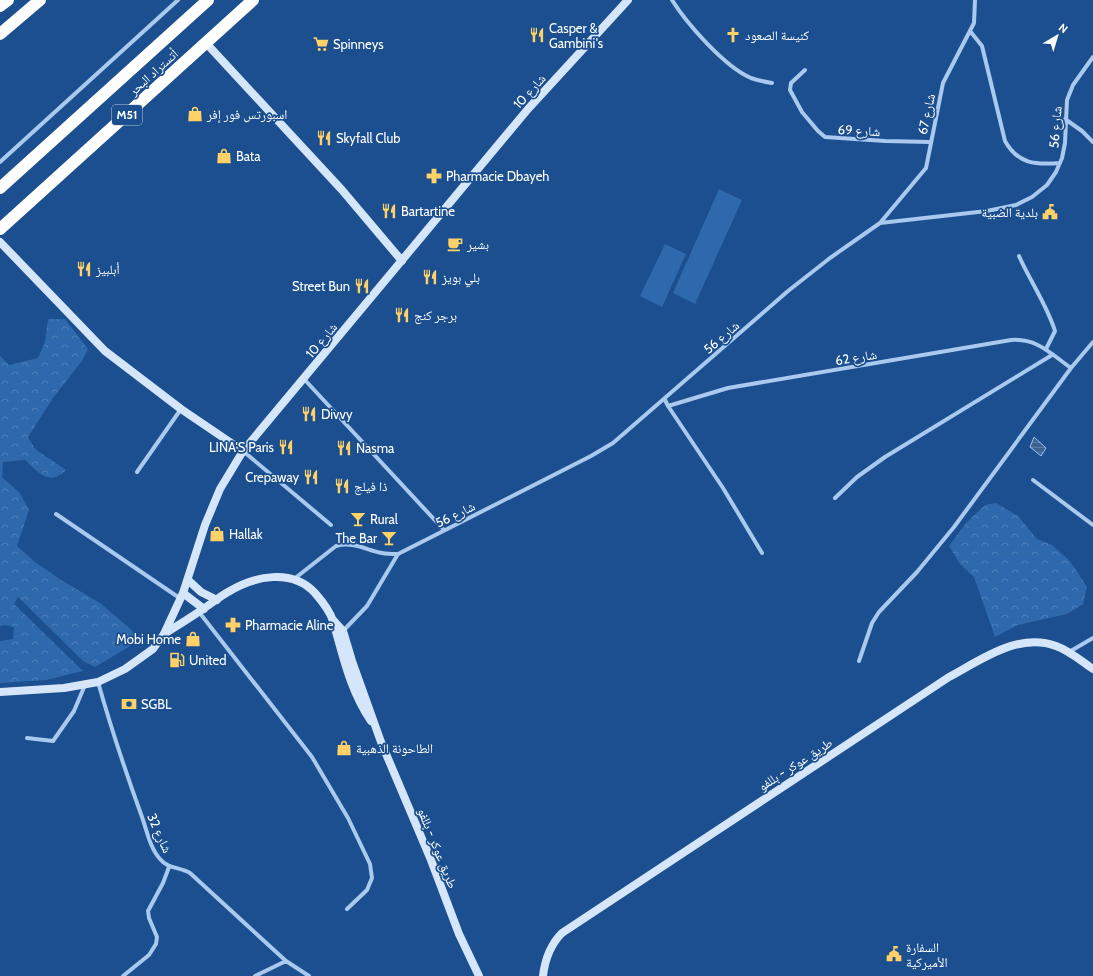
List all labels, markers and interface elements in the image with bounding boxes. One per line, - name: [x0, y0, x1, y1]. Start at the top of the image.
- north arrow: [1037, 16, 1077, 56]
- place label: Casper & Gambini's: [549, 20, 604, 51]
- text: N: [1056, 20, 1071, 36]
- restaurant icon: Casper & Gambini's: [528, 26, 546, 44]
- church icon: كنيسة الصعود: [724, 26, 742, 44]
- place label: كنيسة الصعود: [745, 27, 810, 44]
- supermarket icon: Spinneys: [312, 35, 330, 53]
- place label: Spinneys: [333, 36, 384, 52]
- street label: أتستراد البحر: [124, 46, 182, 100]
- street label: شارع 10: [509, 70, 550, 113]
- street label: شارع 67: [914, 92, 940, 136]
- road number: M51: [112, 105, 142, 125]
- shop icon: اسبورتس فور إفر: [186, 105, 204, 123]
- street label: شارع 56: [1045, 105, 1067, 149]
- place label: اسبورتس فور إفر: [206, 106, 287, 123]
- street label: شارع 69: [837, 121, 881, 141]
- restaurant icon: Skyfall Club: [315, 129, 333, 147]
- place label: Skyfall Club: [336, 130, 401, 146]
- shop icon: Bata: [215, 147, 233, 165]
- place label: Bata: [236, 148, 261, 164]
- pharmacy icon: Pharmacie Dbayeh: [425, 167, 443, 185]
- place label: Pharmacie Dbayeh: [446, 168, 549, 184]
- restaurant icon: Bartartine: [380, 202, 398, 220]
- place label: Bartartine: [401, 203, 455, 219]
- public building icon: بلدية الضبية: [1041, 203, 1059, 221]
- place label: بلدية الضبية: [982, 204, 1038, 220]
- cafe icon: بشير: [446, 235, 464, 253]
- place label: بشير: [466, 236, 489, 253]
- restaurant icon: أبلبيز: [75, 260, 93, 278]
- place label: أبلبيز: [95, 261, 120, 278]
- restaurant icon: بلي بويز: [421, 268, 439, 286]
- place label: بلي بويز: [441, 269, 480, 288]
- restaurant icon: Street Bun: [353, 277, 371, 295]
- place label: Street Bun: [292, 278, 350, 294]
- restaurant icon: برجر كنج: [393, 306, 411, 324]
- place label: برجر كنج: [414, 307, 457, 325]
- street label: شارع 56: [700, 317, 743, 358]
- street label: شارع 10: [302, 319, 342, 362]
- street label: شارع 62: [834, 346, 878, 370]
- restaurant icon: Divvy: [300, 405, 318, 423]
- place label: Divvy: [321, 406, 353, 422]
- restaurant icon: LINA'S Paris: [277, 438, 295, 456]
- place label: LINA'S Paris: [209, 439, 275, 455]
- restaurant icon: Nasma: [335, 439, 353, 457]
- place label: Nasma: [356, 440, 395, 456]
- restaurant icon: Crepaway: [302, 468, 320, 486]
- place label: Crepaway: [245, 469, 299, 485]
- restaurant icon: ذا فيلج: [333, 477, 351, 495]
- place label: ذا فيلج: [354, 478, 387, 496]
- street label: شارع 56: [433, 498, 478, 532]
- bar icon: Rural: [349, 510, 367, 528]
- place label: Rural: [370, 511, 398, 527]
- shop icon: Hallak: [208, 525, 226, 543]
- place label: Hallak: [229, 526, 263, 542]
- bar icon: The Bar: [380, 529, 398, 547]
- place label: The Bar: [335, 530, 378, 546]
- pharmacy icon: Pharmacie Aline: [224, 616, 242, 634]
- place label: Pharmacie Aline: [245, 617, 334, 633]
- shop icon: Mobi Home: [184, 630, 202, 648]
- place label: Mobi Home: [116, 631, 181, 647]
- fuel station icon: United: [168, 651, 186, 669]
- place label: United: [189, 652, 226, 668]
- bank icon: SGBL: [120, 695, 138, 713]
- place label: SGBL: [141, 696, 172, 712]
- street label: طريق عوكر - بللفو: [755, 734, 836, 795]
- shop icon: الطاحونة الذهبية: [335, 739, 353, 757]
- place label: الطاحونة الذهبية: [356, 740, 433, 757]
- street label: طريق عوكر - بللفو: [414, 805, 461, 891]
- street label: شارع 32: [142, 811, 176, 856]
- place label: السفارة الأميركية: [906, 939, 948, 971]
- public building icon: السفارة الأميركية: [885, 945, 903, 963]

